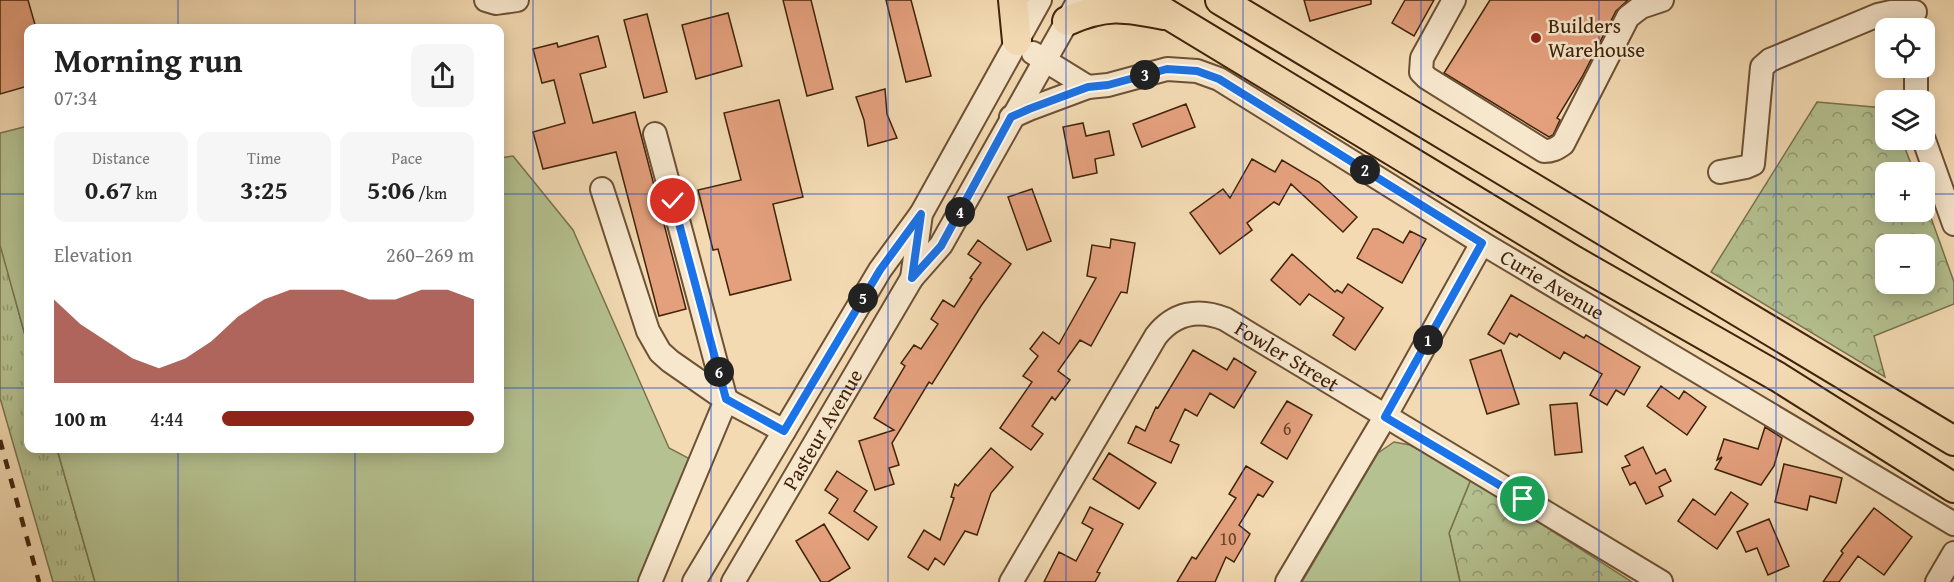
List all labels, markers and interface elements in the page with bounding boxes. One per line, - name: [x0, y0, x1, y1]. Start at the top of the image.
- place label: Builders Warehouse: [1548, 10, 1645, 65]
- map controls: [1875, 18, 1935, 294]
- button: locate: [1875, 18, 1935, 78]
- marker: Builders Warehouse: [1529, 31, 1543, 45]
- text: Morning run: [54, 36, 243, 84]
- button: share: [411, 44, 474, 107]
- pin: 3: [1130, 60, 1160, 90]
- text: 3: [1141, 63, 1149, 87]
- text: 07:34: [54, 83, 97, 112]
- button: layers: [1875, 90, 1935, 150]
- text: Distance: [92, 146, 150, 170]
- text: Time: [247, 146, 281, 170]
- text: Pace: [392, 146, 422, 170]
- pin: 2: [1350, 155, 1380, 185]
- text: 2: [1361, 158, 1369, 182]
- button: +: [1875, 162, 1935, 222]
- text: 0.67: [85, 170, 133, 209]
- text: 3:25: [240, 170, 288, 209]
- text: 5:06: [367, 170, 415, 209]
- pin: [647, 175, 698, 226]
- text: km: [133, 181, 157, 205]
- text: /km: [415, 181, 447, 205]
- icon: check: [656, 184, 689, 217]
- pin: 4: [945, 197, 975, 227]
- text: 4: [956, 200, 964, 224]
- button: −: [1875, 234, 1935, 294]
- text: Elevation: [54, 240, 132, 269]
- text: 260–269 m: [386, 240, 474, 269]
- street label: Curie Avenue: [1494, 241, 1611, 328]
- pin: 5: [848, 283, 878, 313]
- text: 5: [859, 286, 867, 310]
- street label: Fowler Street: [1229, 312, 1346, 400]
- pin: 1: [1413, 325, 1443, 355]
- text: 1: [1424, 328, 1432, 352]
- pin: 6: [704, 357, 734, 387]
- text: 6: [715, 360, 723, 384]
- street label: Pasteur Avenue: [774, 363, 870, 496]
- text: 100 m: [54, 404, 107, 433]
- text: 4:44: [150, 404, 184, 433]
- house number: 6: [1283, 415, 1291, 442]
- pin: [1497, 473, 1548, 524]
- icon: arrive: [1506, 482, 1539, 515]
- house number: 10: [1219, 525, 1237, 552]

